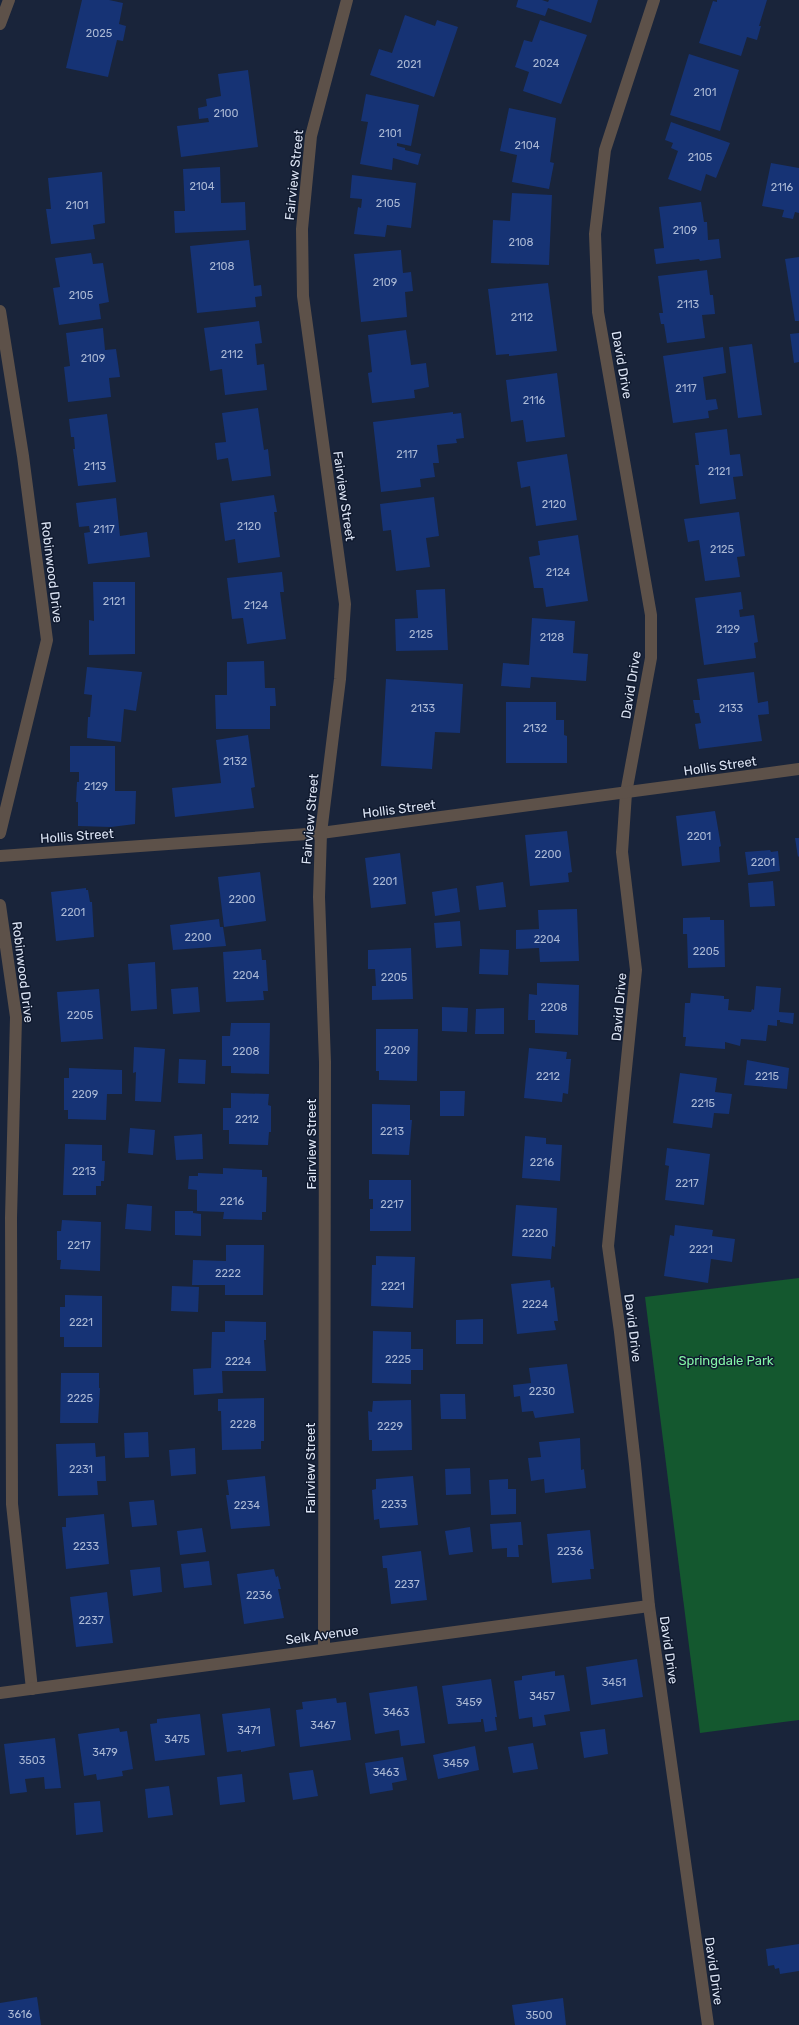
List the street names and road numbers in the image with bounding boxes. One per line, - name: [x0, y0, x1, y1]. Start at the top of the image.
- street label: Fairview Street: [282, 129, 306, 221]
- street label: David Drive: [609, 330, 635, 400]
- street label: Fairview Street: [330, 450, 358, 542]
- street label: Robinwood Drive: [38, 520, 66, 624]
- street label: David Drive: [618, 650, 644, 720]
- street label: Hollis Street: [683, 753, 757, 779]
- street label: Fairview Street: [299, 773, 321, 865]
- street label: Hollis Street: [362, 797, 436, 821]
- street label: Hollis Street: [40, 826, 114, 846]
- street label: Robinwood Drive: [9, 920, 37, 1024]
- street label: David Drive: [609, 972, 629, 1042]
- street label: Fairview Street: [304, 1099, 319, 1189]
- street label: David Drive: [621, 1293, 645, 1363]
- street label: Fairview Street: [303, 1423, 318, 1513]
- street label: David Drive: [657, 1615, 681, 1685]
- street label: Selk Avenue: [285, 1622, 359, 1648]
- street label: David Drive: [702, 1936, 726, 2006]

